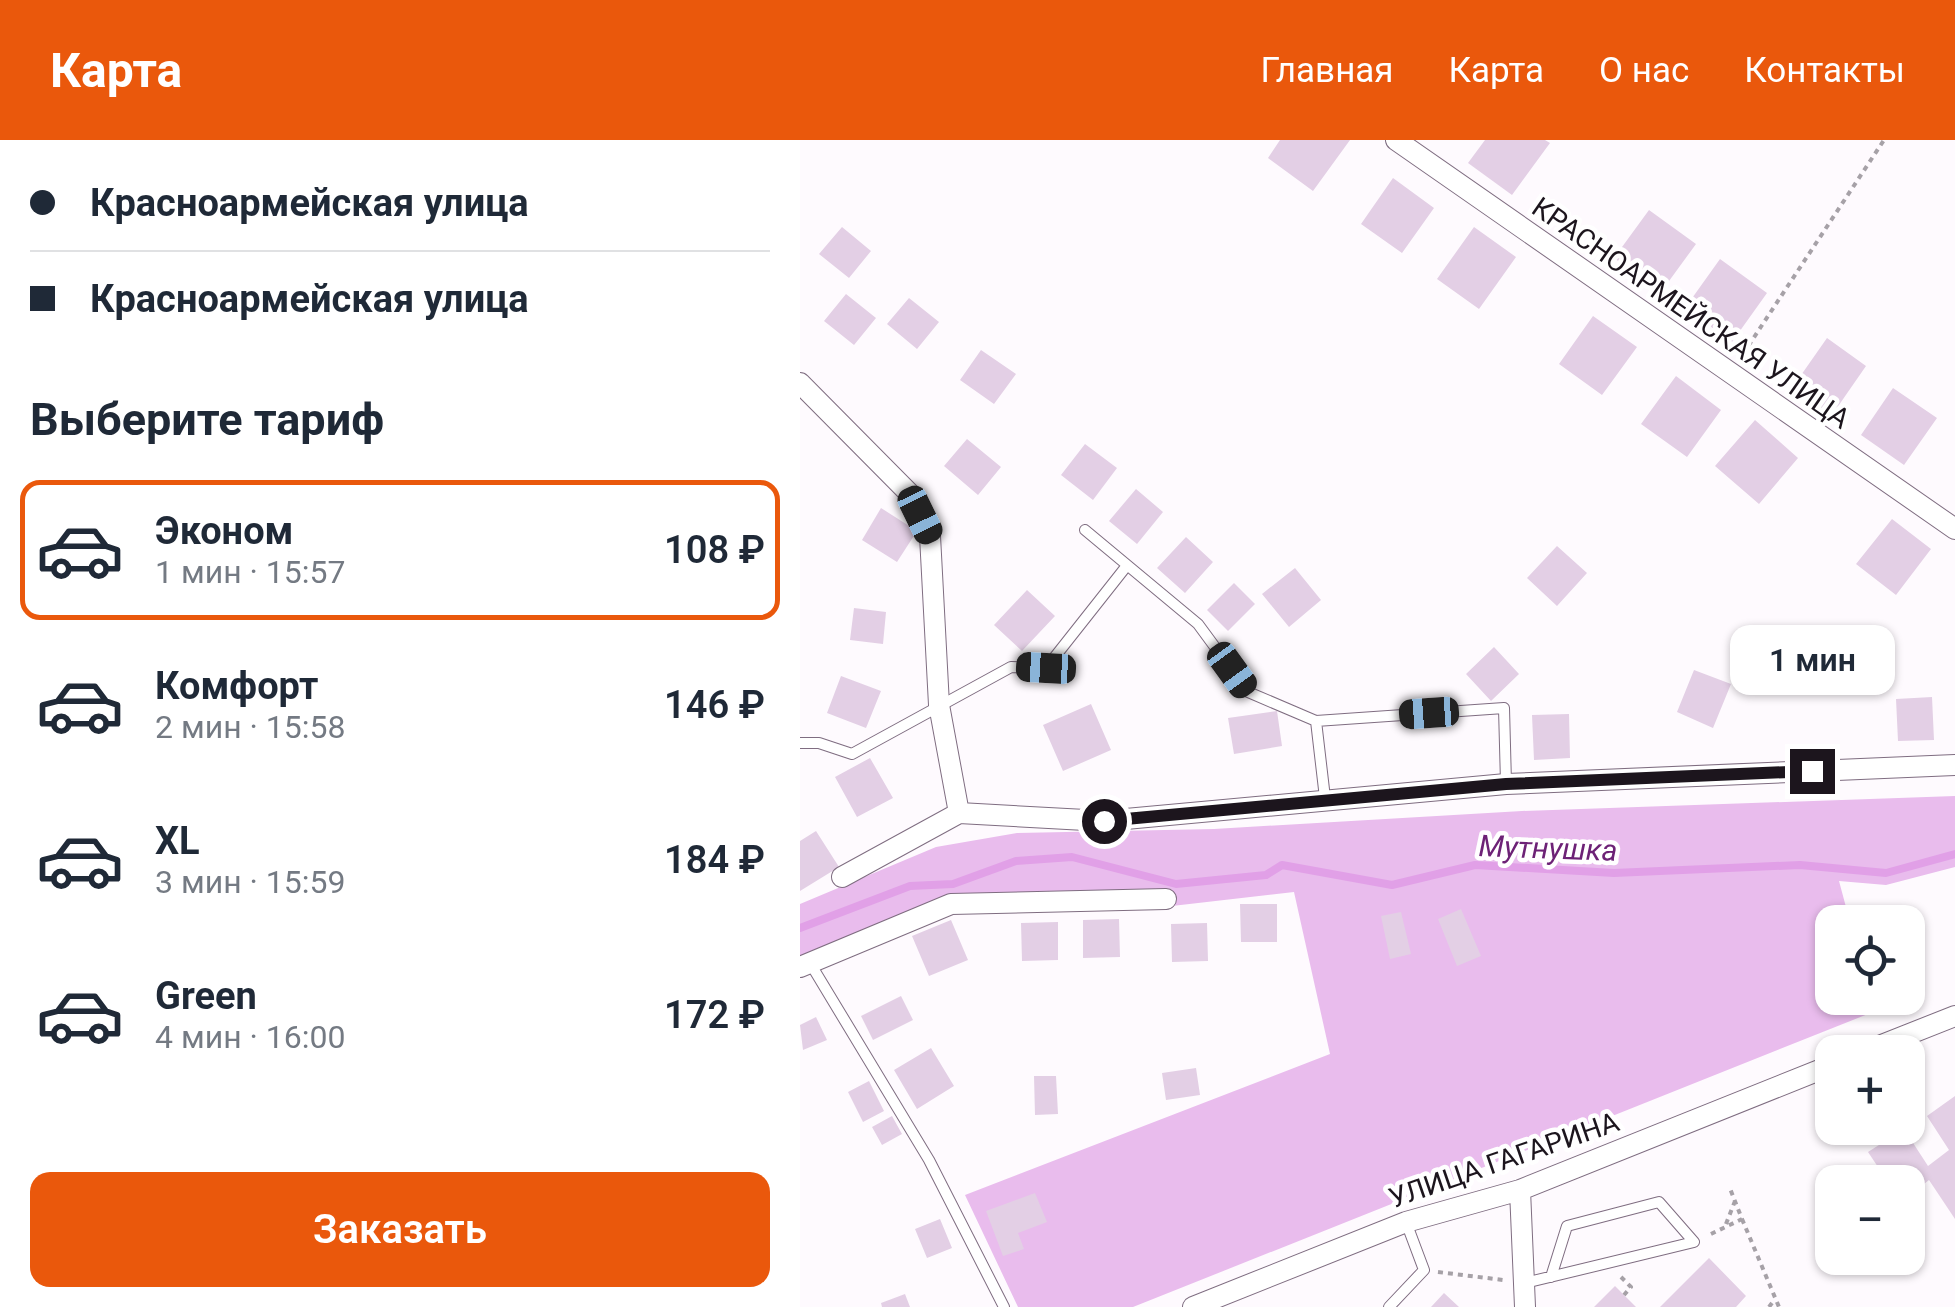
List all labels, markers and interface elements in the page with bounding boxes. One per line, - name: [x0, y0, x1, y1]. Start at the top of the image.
- text: Карта: [50, 42, 182, 99]
- text: Главная: [1261, 50, 1394, 91]
- text: Карта: [1449, 50, 1544, 91]
- text: О нас: [1599, 50, 1689, 91]
- text: Контакты: [1744, 50, 1905, 91]
- text: Красноармейская улица: [90, 181, 529, 225]
- street label: КРАСНОАРМЕЙСКАЯ УЛИЦА: [1526, 190, 1856, 436]
- text: Красноармейская улица: [90, 277, 529, 321]
- text: Выберите тариф: [30, 393, 384, 446]
- car: [893, 481, 947, 549]
- icon: car: [35, 505, 125, 595]
- text: Эконом: [155, 509, 293, 553]
- text: 108 ₽: [664, 528, 765, 572]
- text: 1 мин · 15:57: [155, 553, 346, 591]
- callout: 1 мин: [1730, 626, 1894, 696]
- car: [1202, 637, 1262, 703]
- text: 1 мин: [1769, 641, 1856, 679]
- car: [1015, 651, 1077, 685]
- icon: car: [35, 660, 125, 750]
- text: Комфорт: [155, 664, 318, 708]
- text: 146 ₽: [664, 683, 765, 727]
- car: [1398, 696, 1460, 730]
- text: 2 мин · 15:58: [155, 708, 346, 746]
- route end: [1790, 749, 1835, 794]
- route start: [1082, 799, 1127, 844]
- icon: car: [35, 815, 125, 905]
- text: XL: [155, 819, 200, 863]
- water label: Мутнушка: [1478, 828, 1618, 868]
- text: 184 ₽: [664, 838, 765, 882]
- text: 3 мин · 15:59: [155, 863, 346, 901]
- map controls: [1815, 905, 1925, 1275]
- button: locate: [1815, 905, 1925, 1015]
- icon: car: [35, 970, 125, 1060]
- text: Green: [155, 974, 257, 1018]
- text: 172 ₽: [664, 993, 765, 1037]
- text: 4 мин · 16:00: [155, 1018, 346, 1056]
- button: +: [1815, 1035, 1925, 1145]
- street label: УЛИЦА ГАГАРИНА: [1385, 1105, 1623, 1215]
- button: −: [1815, 1165, 1925, 1275]
- button: Заказать: [30, 1172, 770, 1287]

